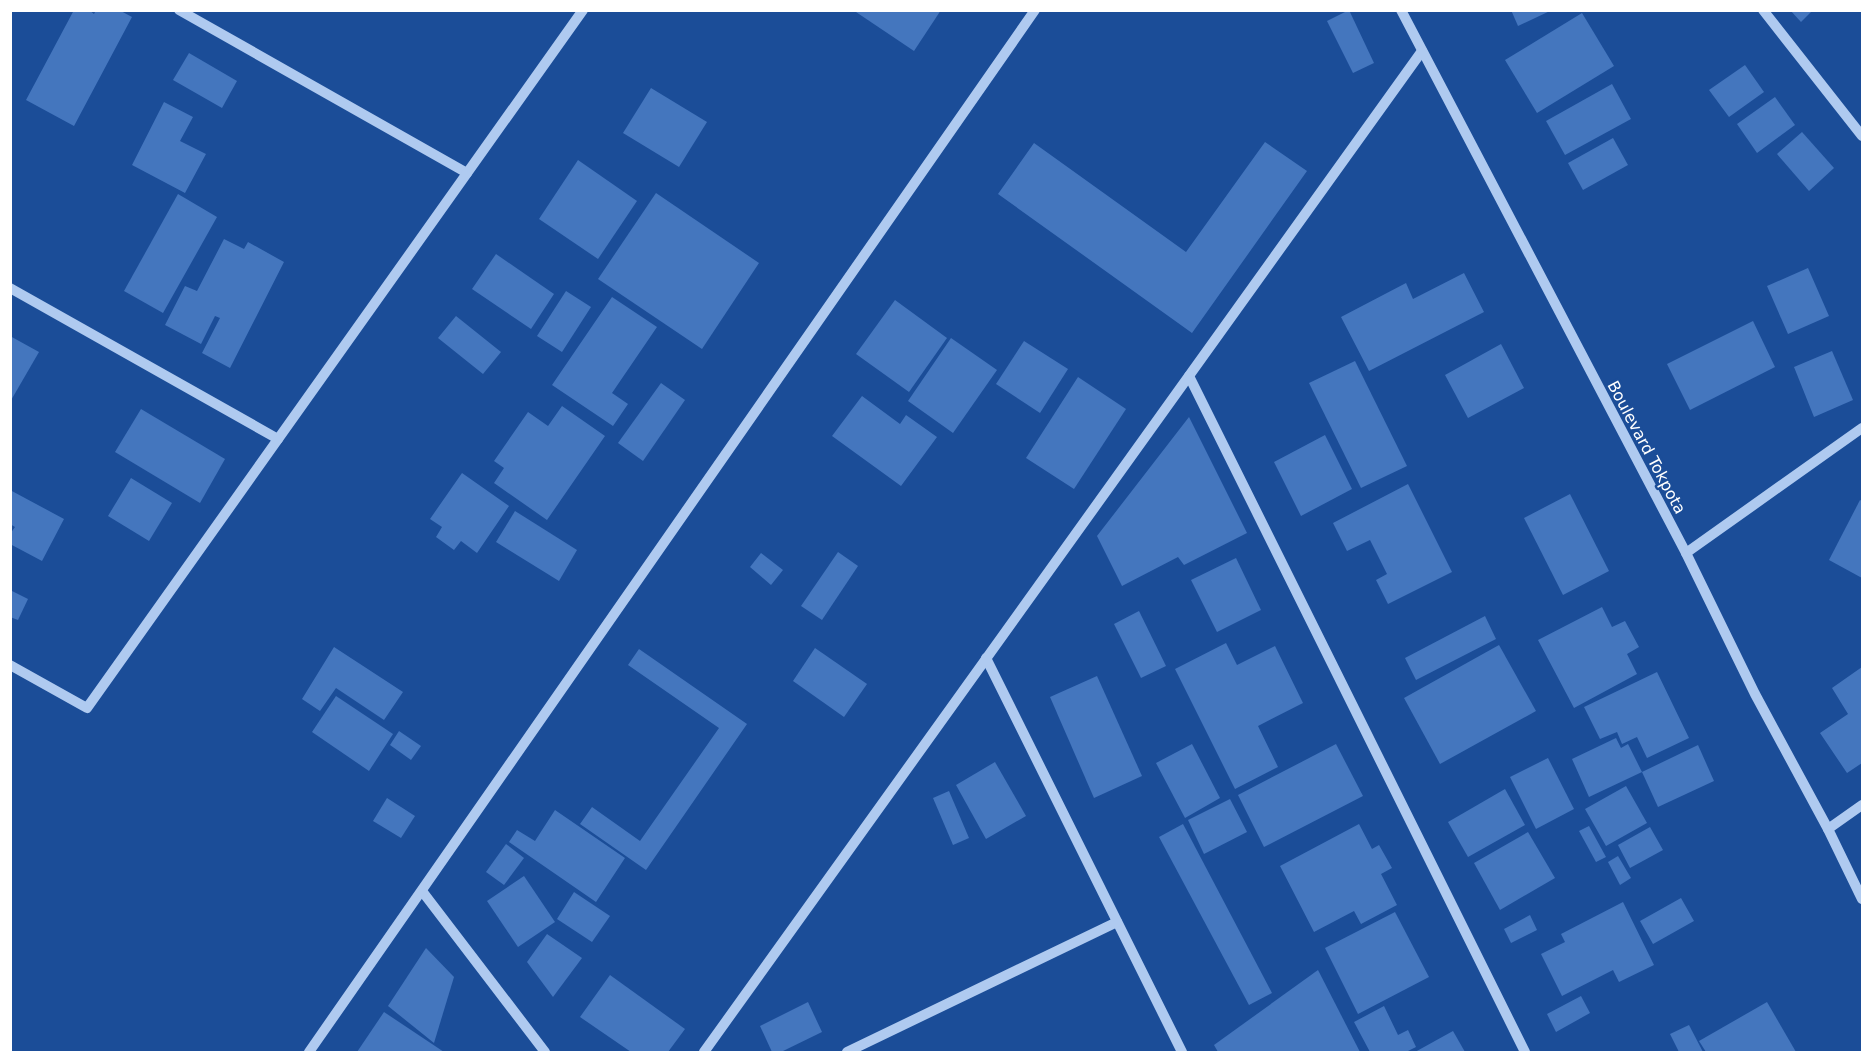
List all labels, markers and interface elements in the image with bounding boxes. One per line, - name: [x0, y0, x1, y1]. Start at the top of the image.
- street label: Boulevard Tokpota: [1603, 377, 1690, 517]

